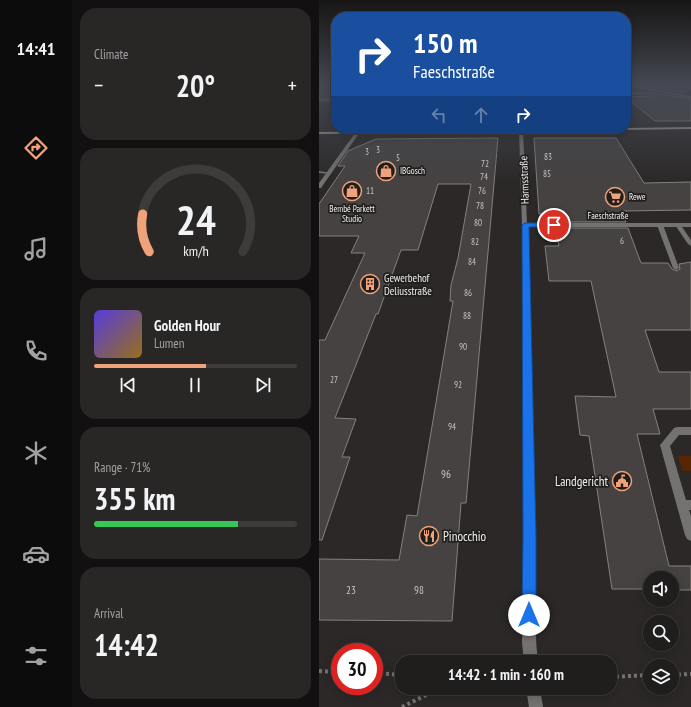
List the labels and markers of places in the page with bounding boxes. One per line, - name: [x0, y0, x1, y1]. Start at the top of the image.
- shop icon: IBGosch: [375, 160, 397, 182]
- place label: IBGosch: [400, 165, 425, 176]
- shop icon: Bembé Parkett Studio: [341, 180, 363, 202]
- supermarket icon: Rewe: [604, 186, 626, 208]
- place label: Rewe: [629, 191, 646, 202]
- place label: Bembé Parkett Studio: [329, 203, 375, 224]
- pin: [537, 208, 571, 242]
- place label: Gewerbehof Deliusstraße: [384, 271, 432, 298]
- building icon: Gewerbehof Deliusstraße: [359, 273, 381, 295]
- public building icon: Landgericht: [611, 470, 633, 492]
- place label: Landgericht: [555, 473, 608, 490]
- restaurant icon: Pinocchio: [418, 525, 440, 547]
- place label: Pinocchio: [443, 528, 487, 545]

